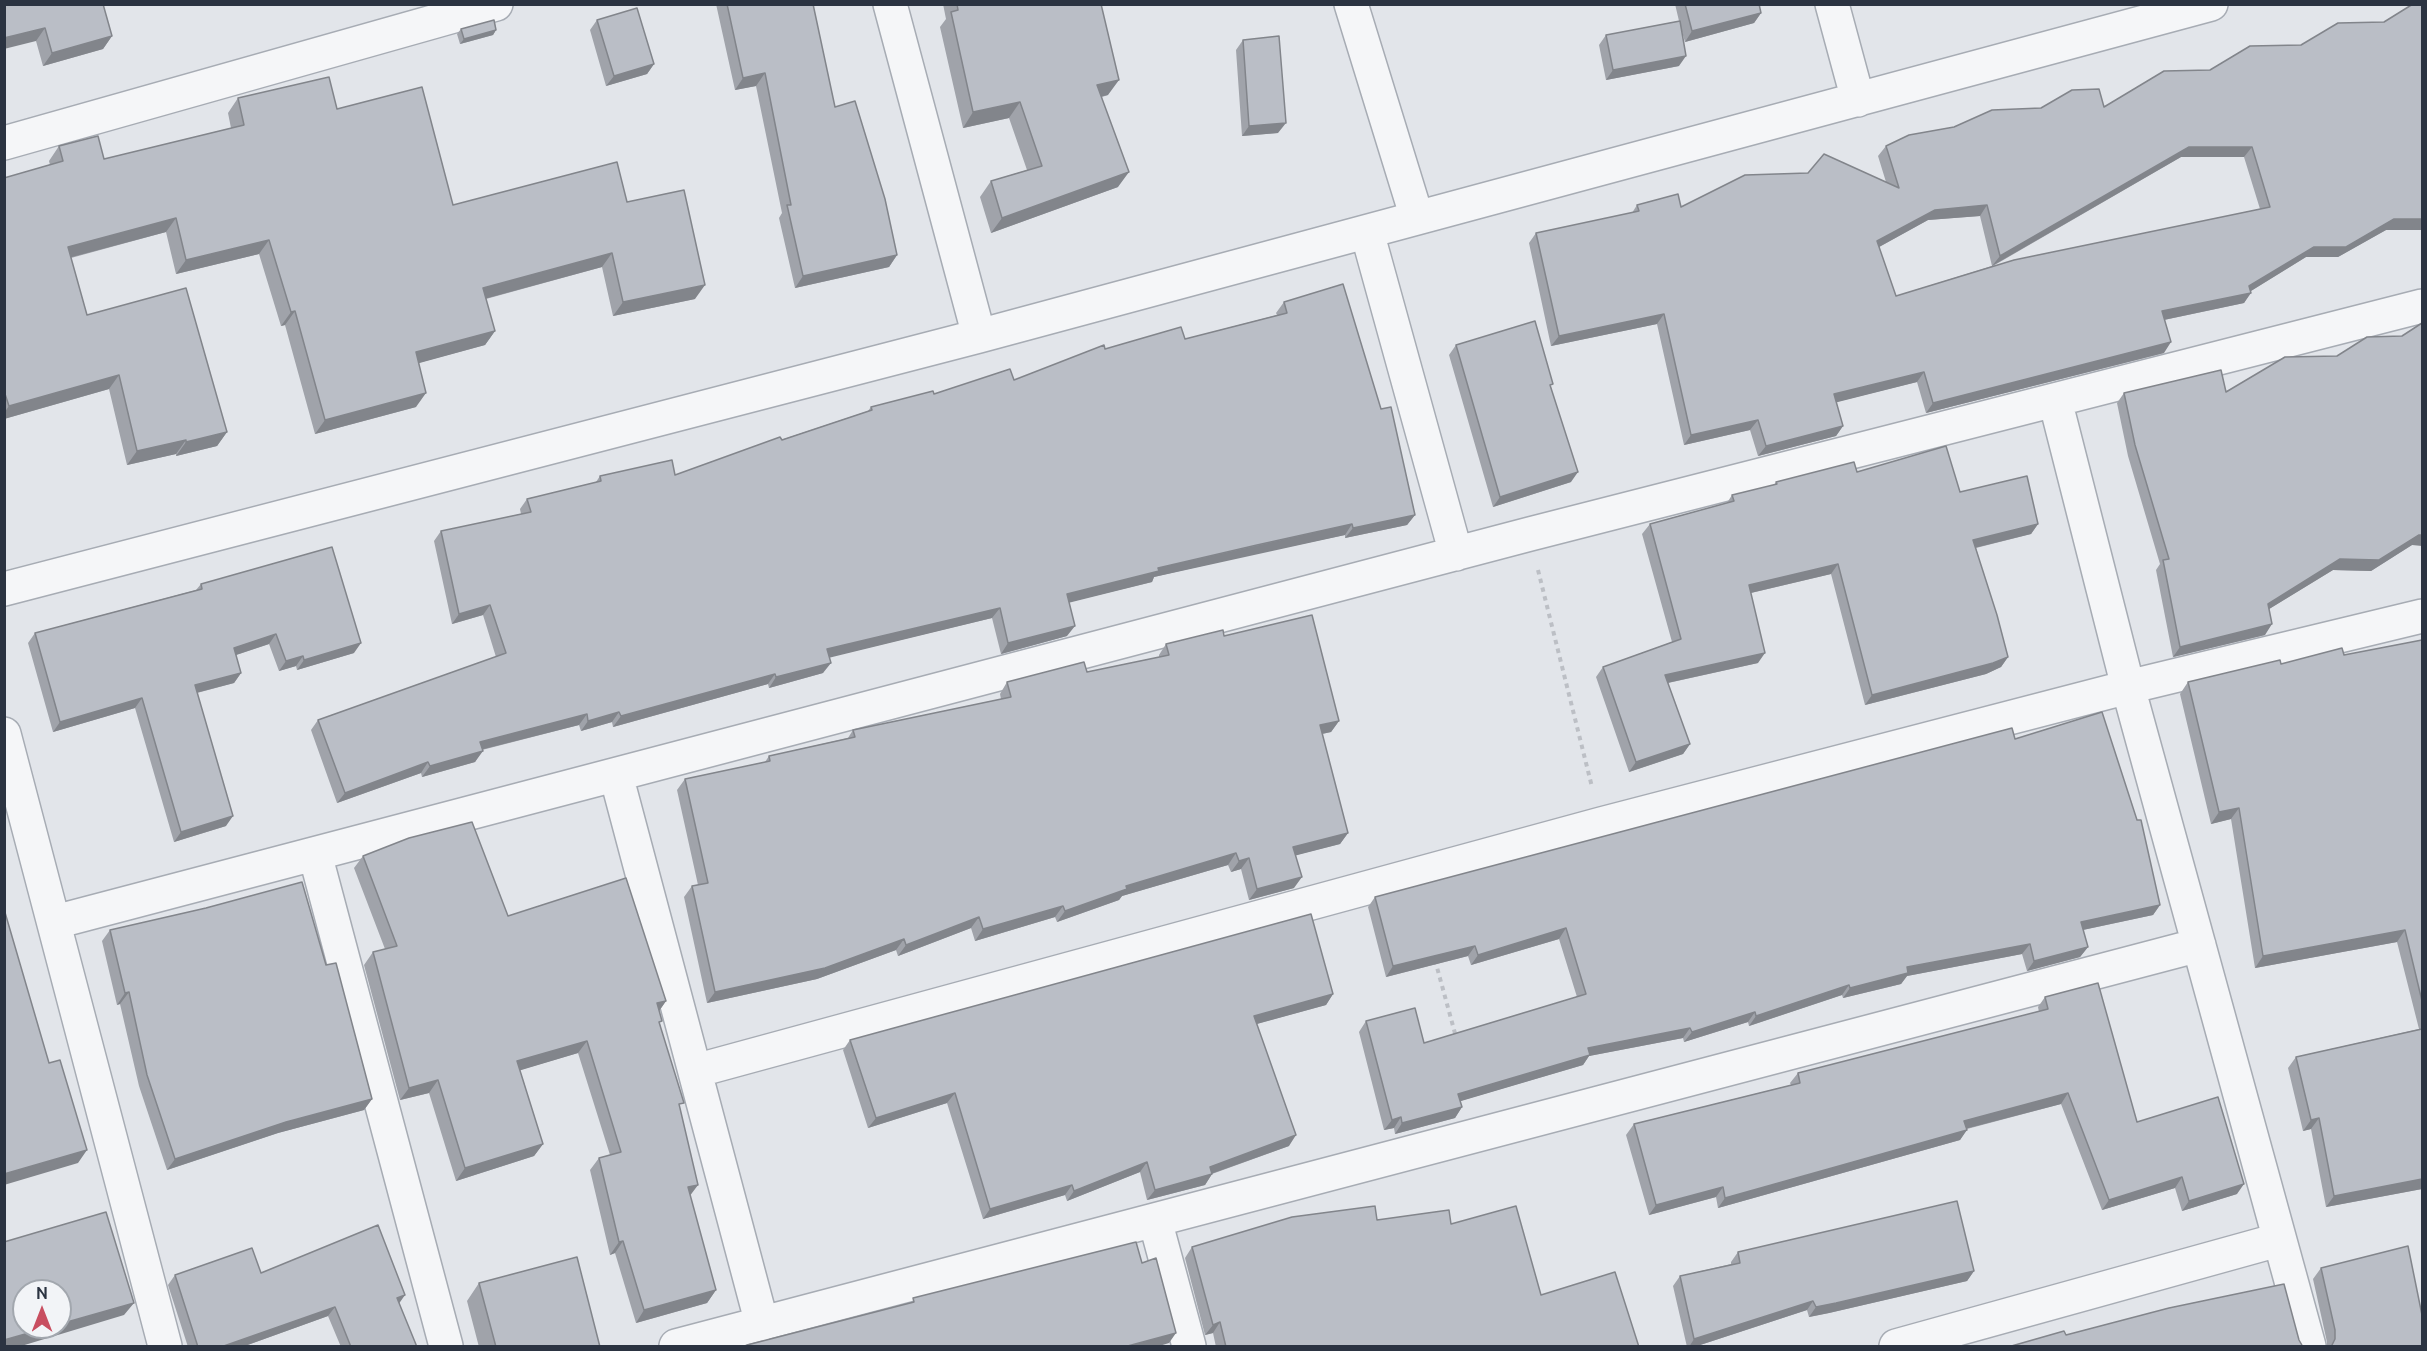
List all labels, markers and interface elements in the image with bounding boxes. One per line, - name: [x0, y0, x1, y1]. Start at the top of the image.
- north arrow: [12, 1279, 72, 1339]
- text: N: [36, 1284, 48, 1302]

